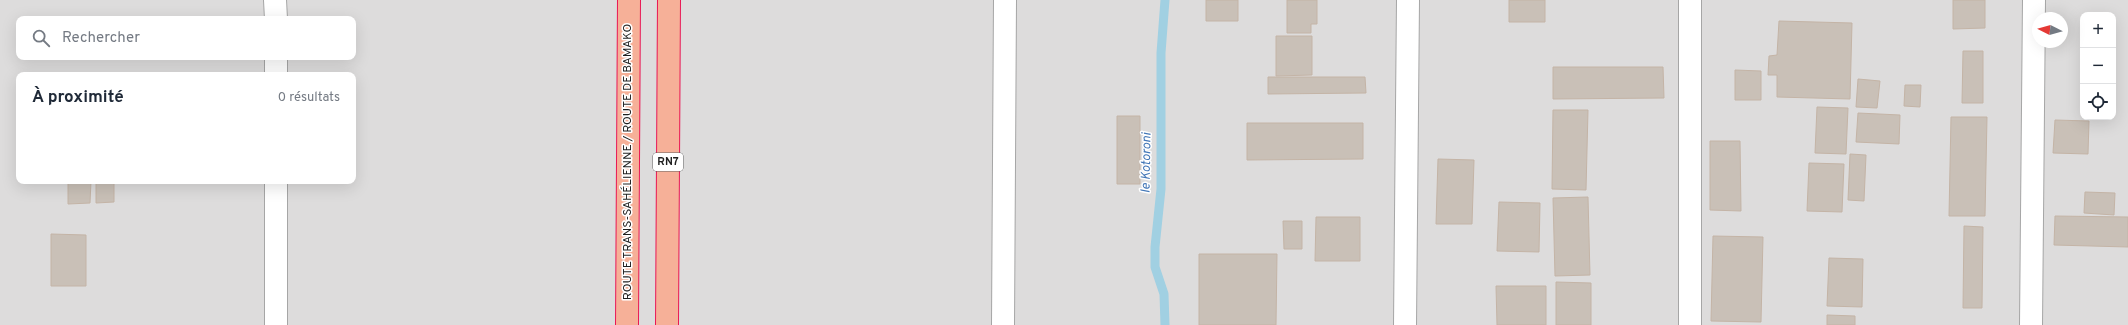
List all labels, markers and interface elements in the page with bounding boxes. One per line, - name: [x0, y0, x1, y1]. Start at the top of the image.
- north arrow: [2032, 12, 2068, 48]
- map controls: [2080, 12, 2116, 120]
- button: +: [2080, 12, 2116, 48]
- search box: [16, 16, 356, 60]
- street label: ROUTE TRANS-SAHÉLIENNE / ROUTE DE BAMAKO: [620, 24, 636, 300]
- icon: search: [30, 27, 52, 49]
- text: Rechercher: [62, 29, 140, 48]
- button: −: [2080, 48, 2116, 84]
- button: locate: [2080, 84, 2116, 120]
- text: À proximité: [32, 87, 124, 109]
- text: 0 résultats: [278, 90, 340, 106]
- water label: le Kotoroni: [1138, 132, 1156, 193]
- road number: RN7: [653, 153, 683, 171]

